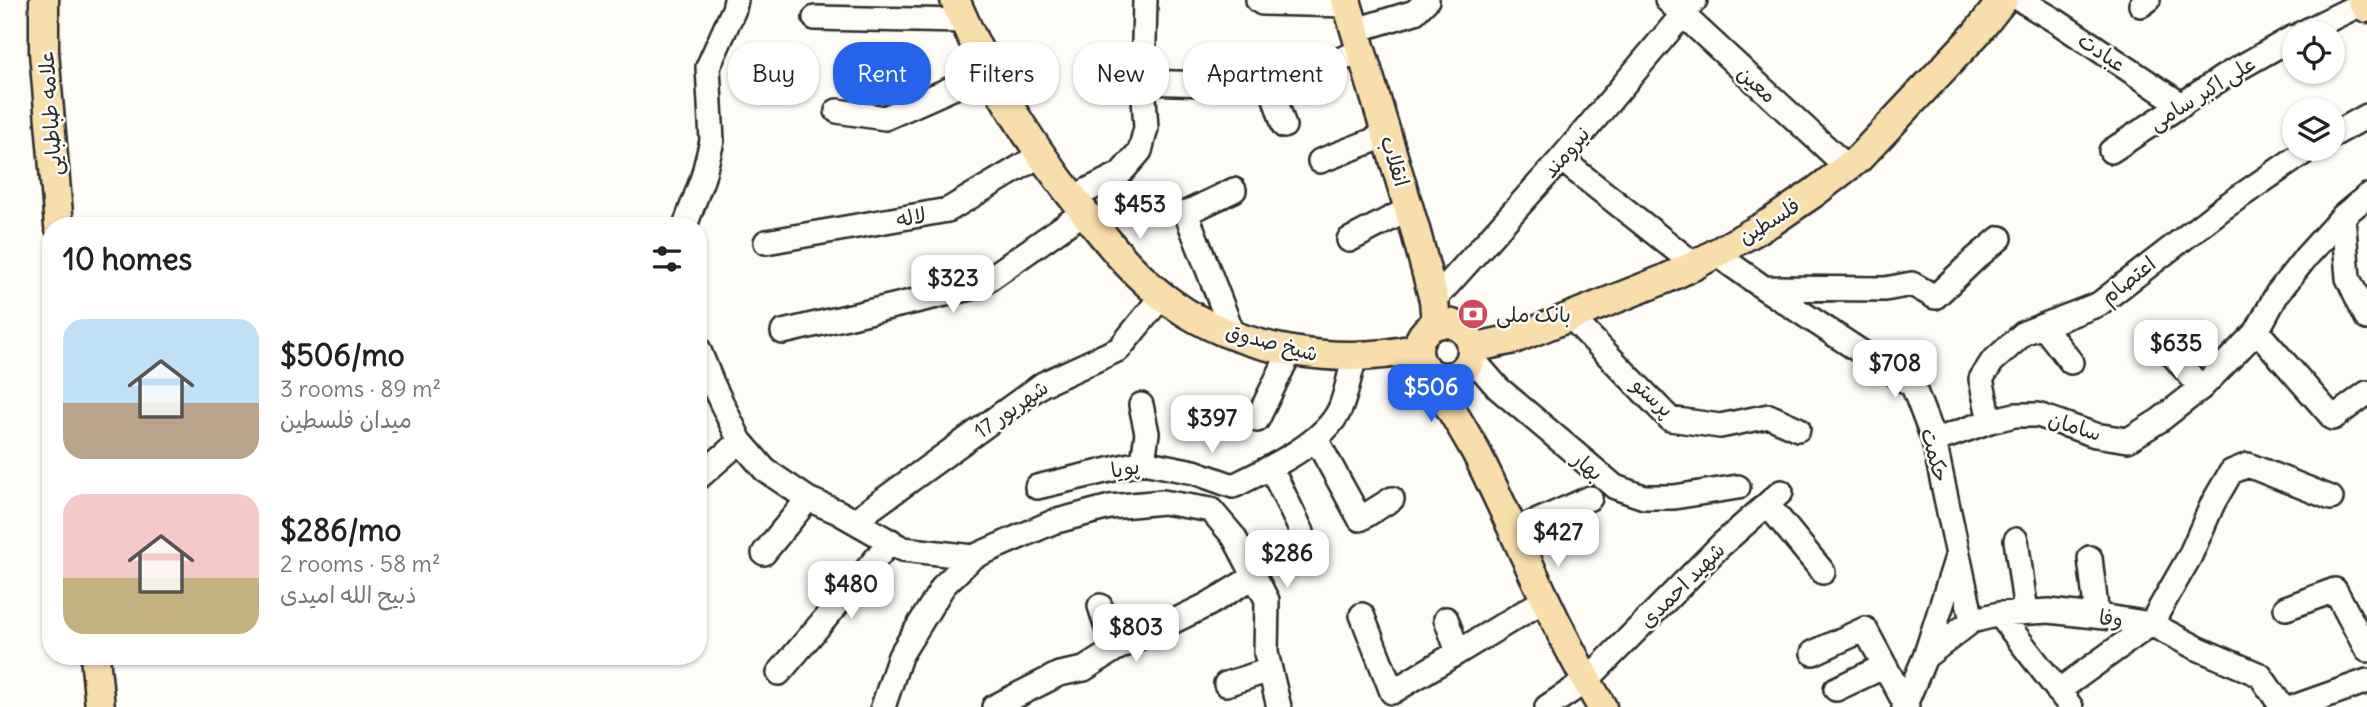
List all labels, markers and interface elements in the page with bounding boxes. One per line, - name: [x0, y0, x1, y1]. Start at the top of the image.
- map controls: [2282, 21, 2345, 161]
- button: locate: [2282, 21, 2345, 84]
- street label: عبادت: [2073, 26, 2131, 78]
- chip: Buy: [728, 42, 819, 105]
- chip: Rent: [833, 42, 931, 105]
- chip: Filters: [945, 42, 1059, 105]
- chip: New: [1073, 42, 1169, 105]
- chip: Apartment: [1183, 42, 1347, 105]
- street label: علامه طباطبایی: [32, 49, 69, 177]
- street label: علی اکبر سامی: [2144, 50, 2261, 137]
- street label: معین: [1732, 59, 1782, 109]
- button: layers: [2282, 98, 2345, 161]
- street label: نیرومند: [1536, 121, 1596, 184]
- street label: انقلاب: [1375, 132, 1415, 190]
- pin: $453: [1099, 182, 1181, 241]
- text: $453: [1114, 189, 1166, 218]
- street label: فلسطین: [1733, 192, 1805, 250]
- street label: لاله: [894, 201, 928, 233]
- text: 10 homes: [63, 240, 192, 278]
- icon: filters: [648, 240, 686, 278]
- street label: اعتصام: [2095, 250, 2163, 312]
- pin: $323: [912, 256, 994, 315]
- text: $323: [927, 263, 979, 292]
- bank icon: بانک ملی: [1456, 297, 1490, 331]
- place label: بانک ملی: [1496, 301, 1571, 329]
- street label: شیخ صدوق: [1223, 317, 1321, 368]
- pin: $635: [2135, 320, 2217, 380]
- text: $635: [2150, 328, 2202, 357]
- text: $506/mo: [280, 336, 405, 374]
- pin: $708: [1854, 340, 1936, 400]
- icon: home: [119, 347, 203, 431]
- text: $708: [1869, 348, 1921, 377]
- pin: $506: [1390, 364, 1472, 424]
- street label: پرستو: [1626, 371, 1680, 423]
- text: $506: [1404, 372, 1458, 401]
- text: 3 rooms · 89 m²: [280, 374, 441, 403]
- street label: 17 شهریور: [969, 374, 1053, 444]
- pin: $397: [1171, 396, 1253, 455]
- text: $397: [1187, 403, 1237, 432]
- text: میدان فلسطین: [280, 405, 412, 434]
- street label: سامان: [2045, 405, 2105, 447]
- street label: حکمت: [1915, 425, 1955, 485]
- street label: بهار: [1566, 444, 1609, 487]
- street label: پویا: [1108, 452, 1142, 484]
- pin: $427: [1517, 510, 1599, 569]
- text: $286/mo: [280, 511, 401, 549]
- text: $427: [1533, 517, 1583, 546]
- icon: home: [119, 522, 203, 606]
- pin: $286: [1246, 530, 1328, 590]
- street label: شهید احمدی: [1633, 536, 1731, 634]
- text: $286: [1261, 538, 1313, 567]
- text: 2 rooms · 58 m²: [280, 549, 441, 578]
- pin: $480: [810, 562, 892, 621]
- text: $480: [824, 569, 878, 598]
- text: ذبیح الله امیدی: [280, 580, 417, 609]
- street label: وفا: [2097, 603, 2125, 633]
- pin: $803: [1095, 604, 1177, 664]
- text: $803: [1109, 612, 1163, 641]

